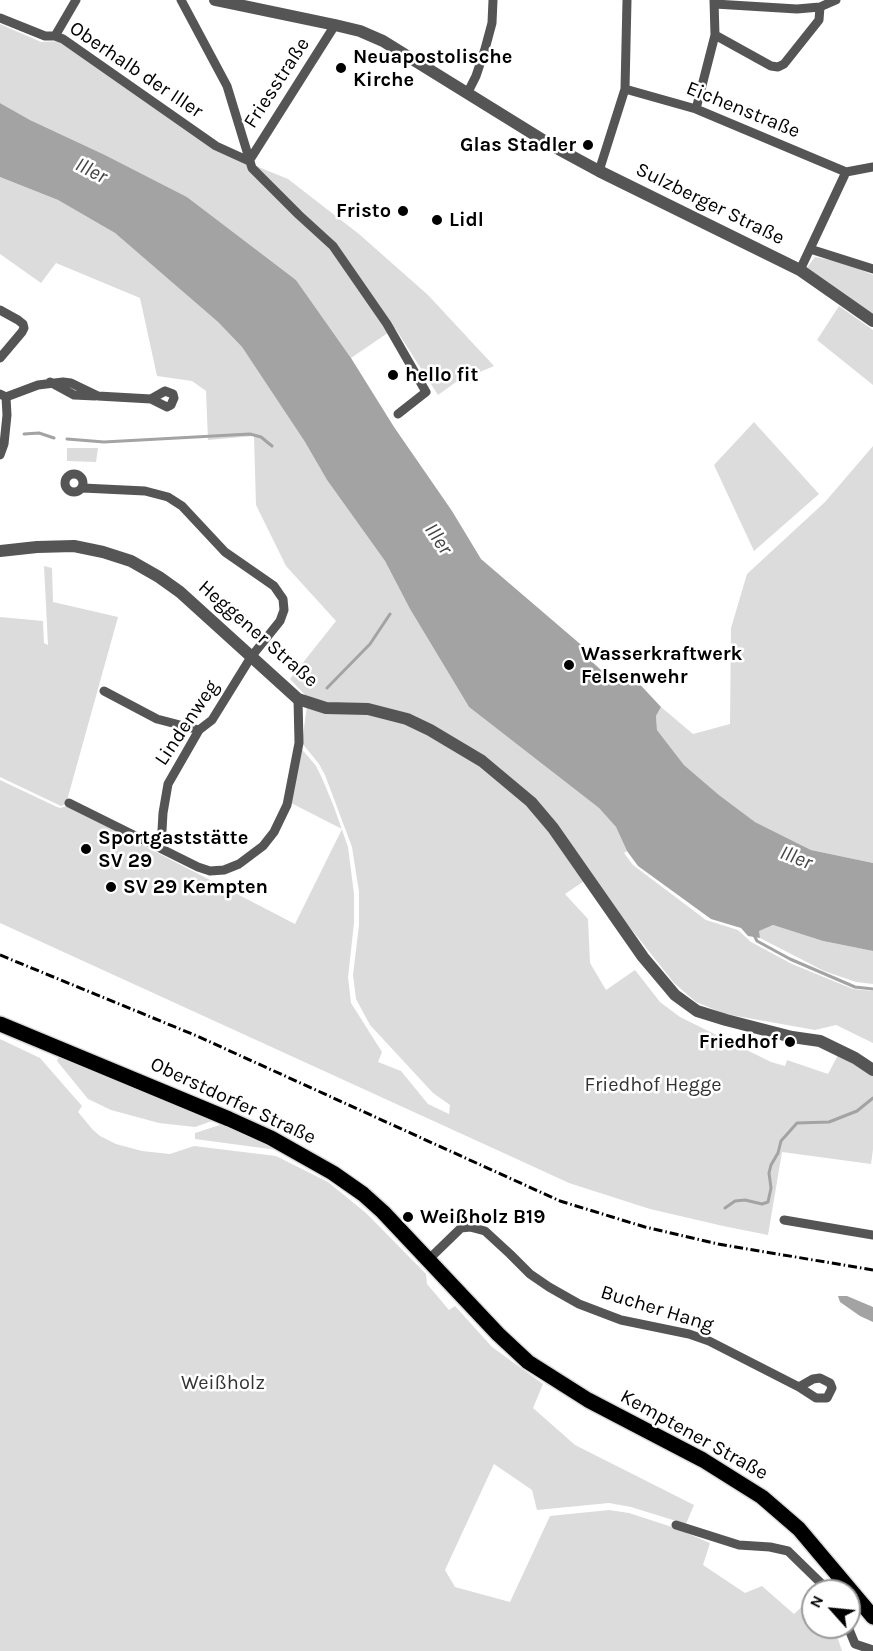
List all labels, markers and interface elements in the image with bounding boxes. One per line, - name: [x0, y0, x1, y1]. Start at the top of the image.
- street label: Oberhalb der Iller: [65, 16, 207, 124]
- street label: Friesstraße: [239, 33, 315, 133]
- place label: Neuapostolische Kirche: [353, 45, 512, 92]
- marker: Neuapostolische Kirche: [334, 61, 348, 75]
- street label: Eichenstraße: [683, 76, 803, 144]
- place label: Glas Stadler: [460, 133, 576, 157]
- marker: Glas Stadler: [581, 138, 595, 152]
- water label: Iller: [71, 152, 111, 190]
- street label: Sulzberger Straße: [632, 158, 788, 250]
- place label: Fristo: [336, 199, 391, 223]
- marker: Fristo: [396, 204, 410, 218]
- place label: Lidl: [449, 208, 484, 232]
- marker: Lidl: [430, 213, 444, 227]
- place label: hello fit: [405, 363, 478, 387]
- marker: hello fit: [386, 368, 400, 382]
- water label: Iller: [418, 518, 458, 560]
- street label: Heggener Straße: [193, 575, 323, 693]
- place label: Wasserkraftwerk Felsenwehr: [581, 642, 742, 689]
- marker: Wasserkraftwerk Felsenwehr: [562, 658, 576, 672]
- street label: Lindenweg: [150, 676, 224, 770]
- place label: Sportgaststätte SV 29: [98, 826, 248, 873]
- water label: Iller: [776, 840, 816, 876]
- marker: Sportgaststätte SV 29: [79, 842, 93, 856]
- place label: SV 29 Kempten: [123, 875, 268, 899]
- marker: SV 29 Kempten: [104, 880, 118, 894]
- place label: Friedhof: [699, 1030, 778, 1054]
- marker: Friedhof: [783, 1035, 797, 1049]
- street label: Oberstdorfer Straße: [146, 1052, 320, 1150]
- park label: Friedhof Hegge: [585, 1073, 721, 1097]
- place label: Weißholz B19: [420, 1205, 545, 1229]
- marker: Weißholz B19: [401, 1210, 415, 1224]
- street label: Bucher Hang: [598, 1280, 716, 1338]
- park label: Weißholz: [181, 1371, 265, 1395]
- street label: Kemptener Straße: [616, 1384, 772, 1486]
- north arrow: [801, 1579, 861, 1639]
- text: N: [805, 1592, 827, 1611]

